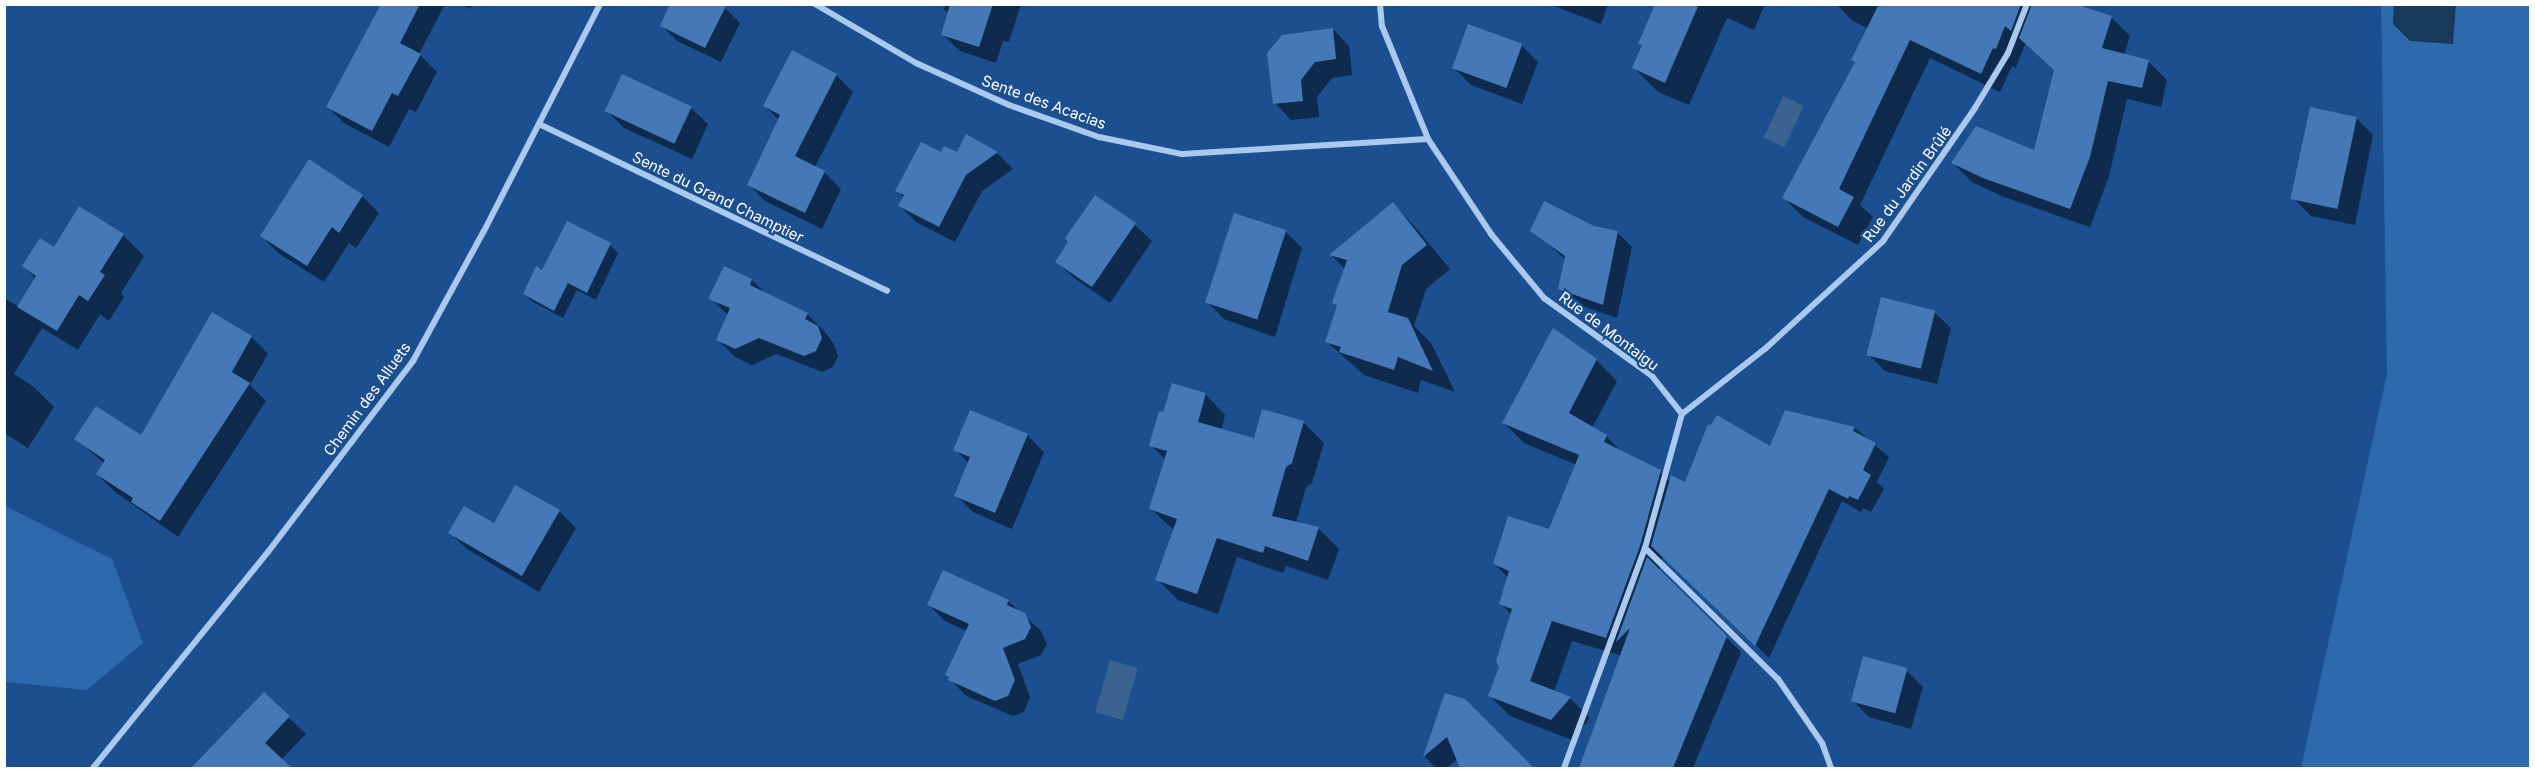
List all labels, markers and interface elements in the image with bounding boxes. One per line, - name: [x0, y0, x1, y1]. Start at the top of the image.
- street label: Sente des Acacias: [979, 71, 1109, 133]
- street label: Rue du Jardin Brûlé: [1859, 123, 1955, 245]
- street label: Sente du Grand Champtier: [629, 148, 807, 246]
- street label: Rue de Montaigu: [1556, 288, 1662, 374]
- street label: Chemin des Alluets: [320, 339, 414, 459]

